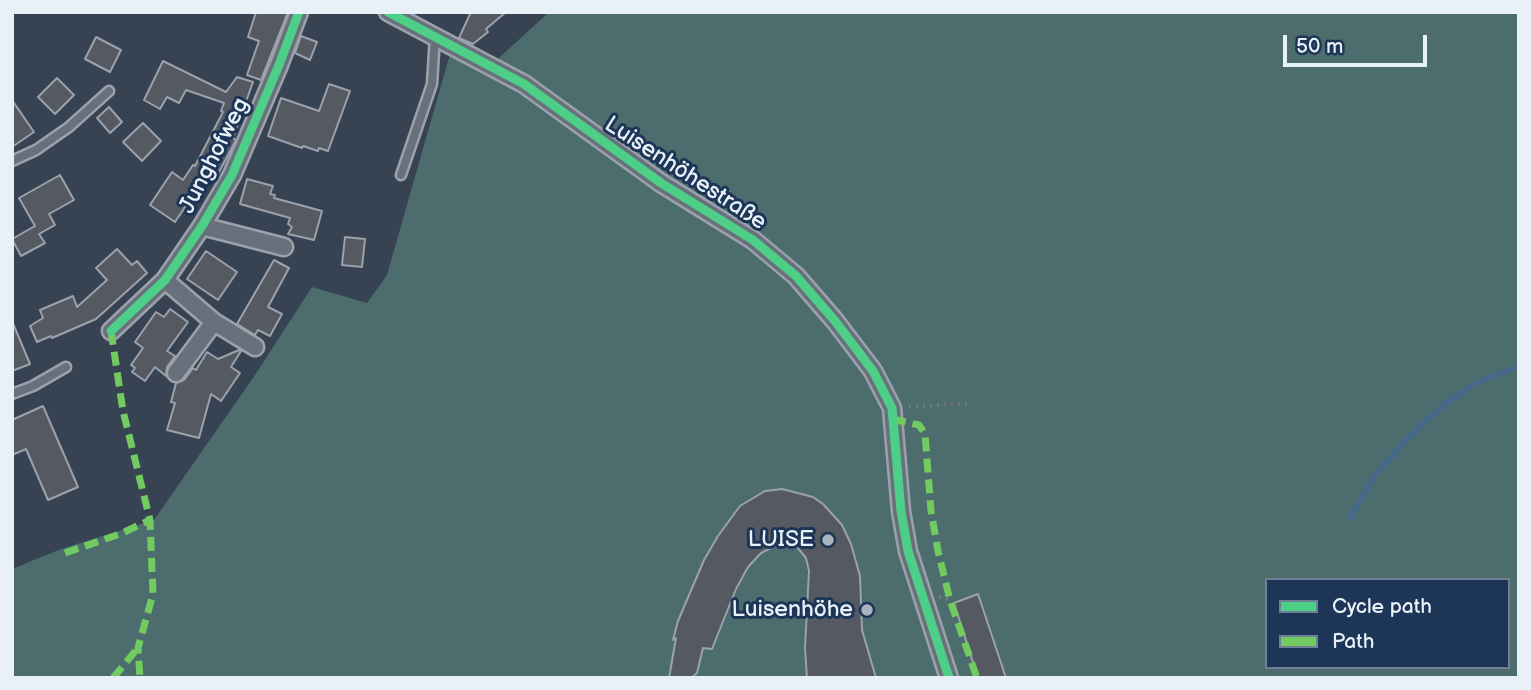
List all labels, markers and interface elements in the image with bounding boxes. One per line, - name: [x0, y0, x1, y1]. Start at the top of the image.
- scale bar: [1286, 21, 1430, 65]
- text: 50 m: [1296, 34, 1343, 59]
- street label: Junghofweg: [174, 94, 256, 218]
- street label: Luisenhöhestraße: [599, 111, 771, 237]
- place label: LUISE: [748, 526, 814, 554]
- marker: LUISE: [820, 532, 836, 548]
- legend: [1265, 578, 1510, 669]
- text: Cycle path: [1332, 594, 1432, 619]
- place label: Luisenhöhe: [732, 596, 853, 624]
- marker: Luisenhöhe: [859, 602, 875, 618]
- text: Path: [1332, 629, 1374, 654]

